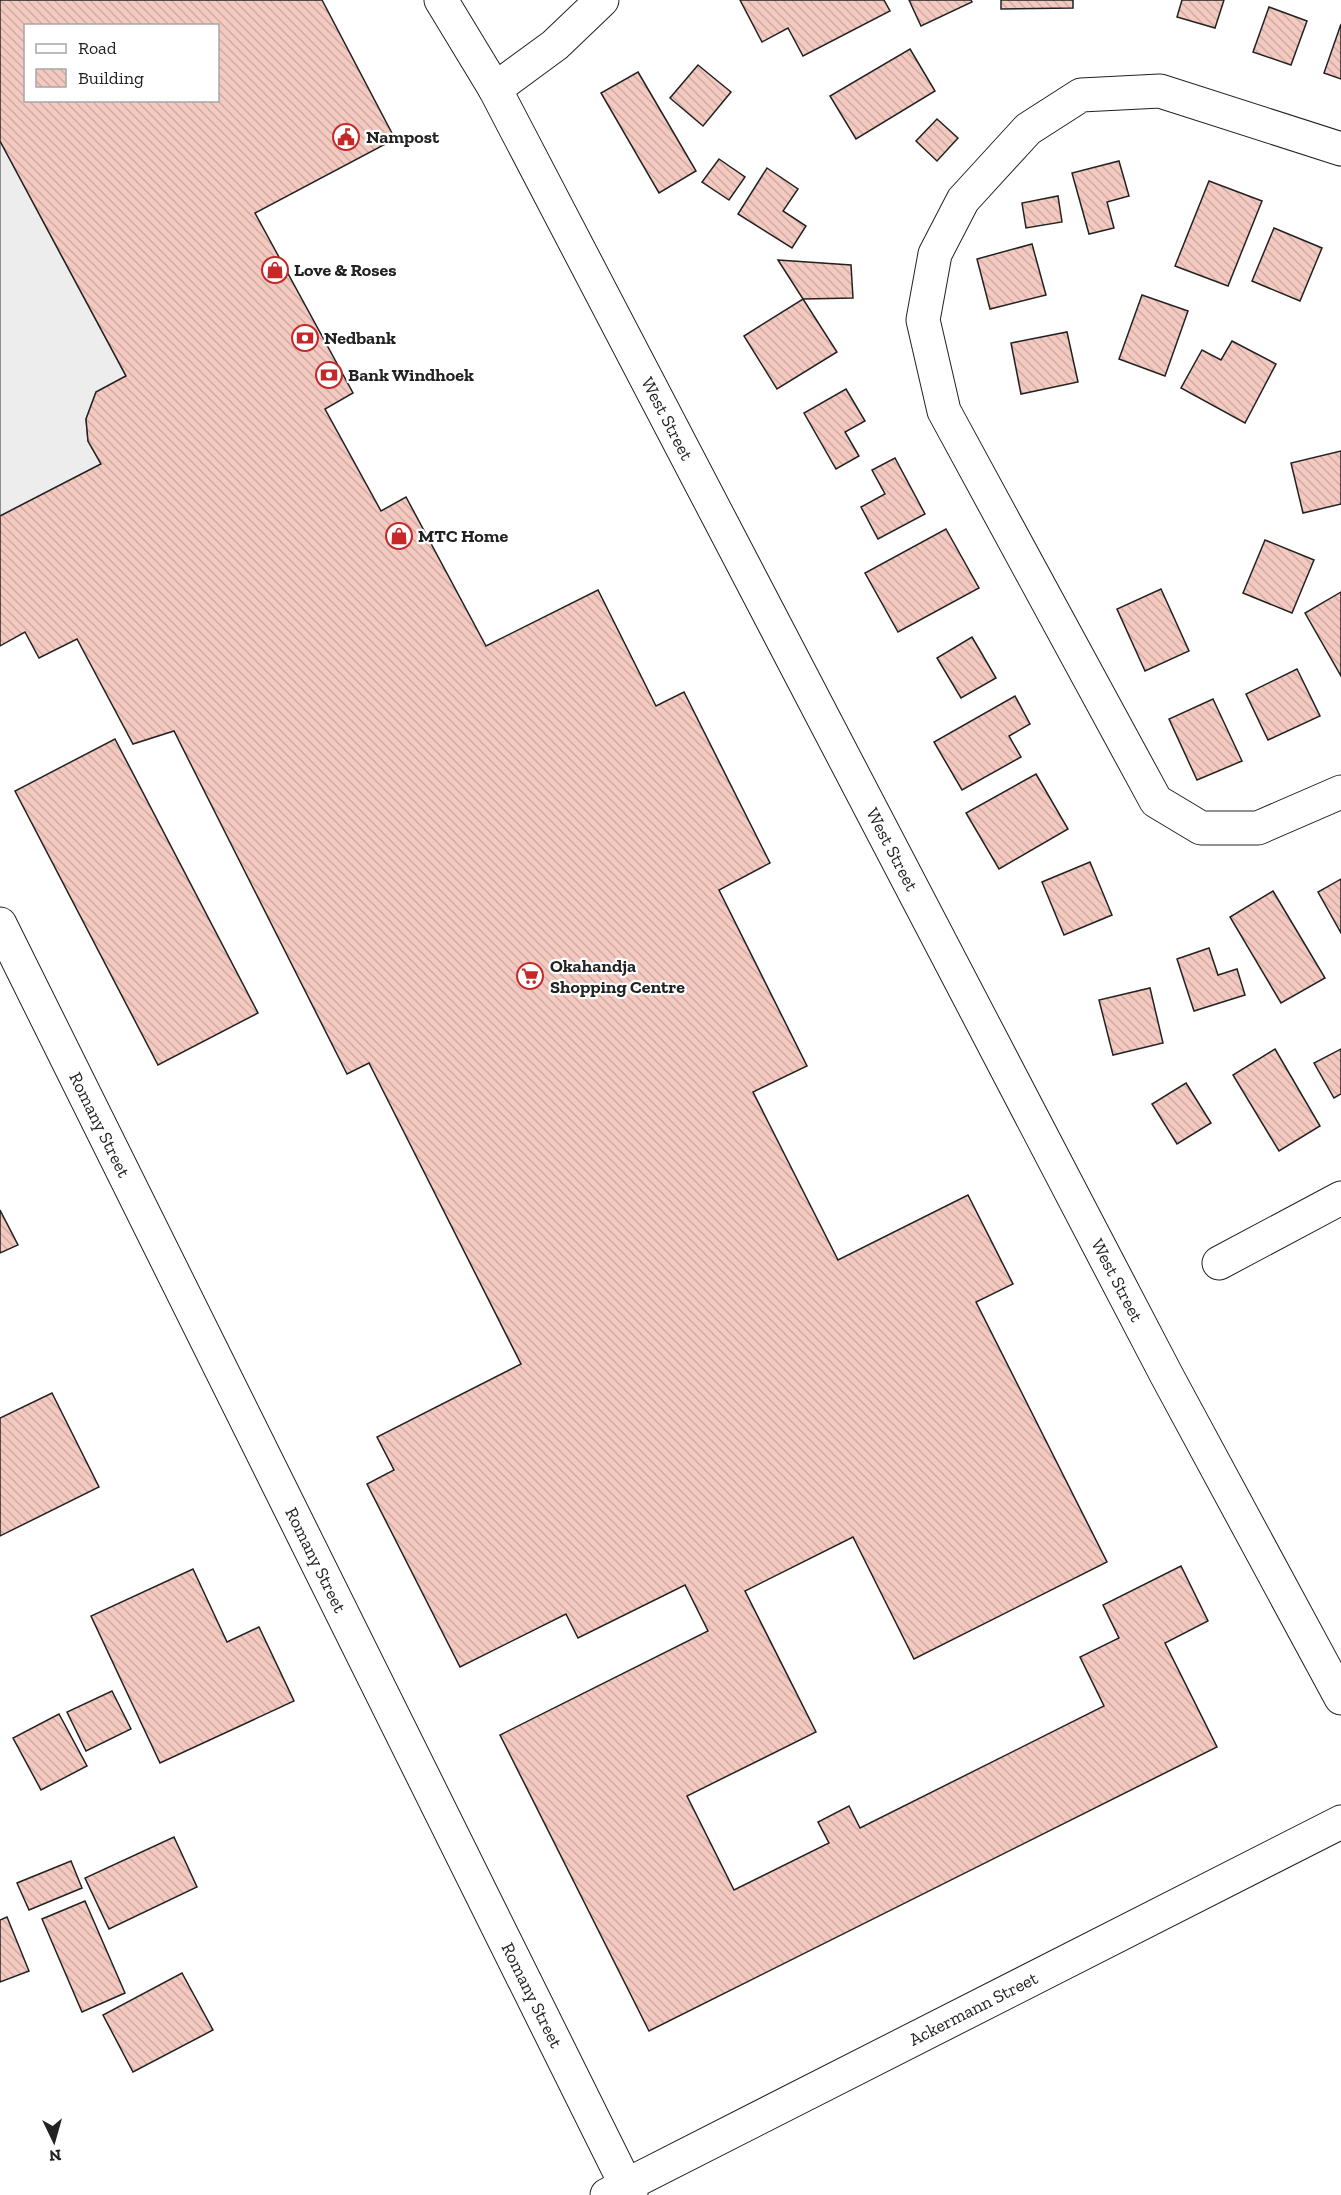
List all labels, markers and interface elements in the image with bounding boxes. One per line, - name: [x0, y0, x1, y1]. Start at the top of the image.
- legend: [24, 24, 219, 102]
- text: Road: [78, 37, 117, 59]
- text: Building: [78, 67, 144, 89]
- public building icon: Nampost: [331, 122, 361, 152]
- place label: Nampost: [366, 126, 440, 148]
- shop icon: Love & Roses: [260, 255, 290, 285]
- place label: Love & Roses: [294, 259, 396, 281]
- bank icon: Nedbank: [290, 323, 320, 353]
- place label: Nedbank: [324, 327, 396, 349]
- bank icon: Bank Windhoek: [314, 360, 344, 390]
- place label: Bank Windhoek: [348, 364, 474, 386]
- street label: West Street: [636, 373, 698, 464]
- shop icon: MTC Home: [384, 521, 414, 551]
- place label: MTC Home: [418, 525, 508, 547]
- street label: West Street: [861, 804, 923, 895]
- place label: Okahandja Shopping Centre: [550, 955, 685, 998]
- supermarket icon: Okahandja Shopping Centre: [515, 961, 545, 991]
- street label: Romany Street: [64, 1068, 135, 1181]
- street label: West Street: [1086, 1235, 1148, 1326]
- street label: Romany Street: [280, 1504, 351, 1616]
- street label: Romany Street: [496, 1939, 567, 2052]
- street label: Ackermann Street: [905, 1967, 1042, 2051]
- north arrow: [24, 2111, 84, 2171]
- text: N: [48, 2145, 62, 2165]

